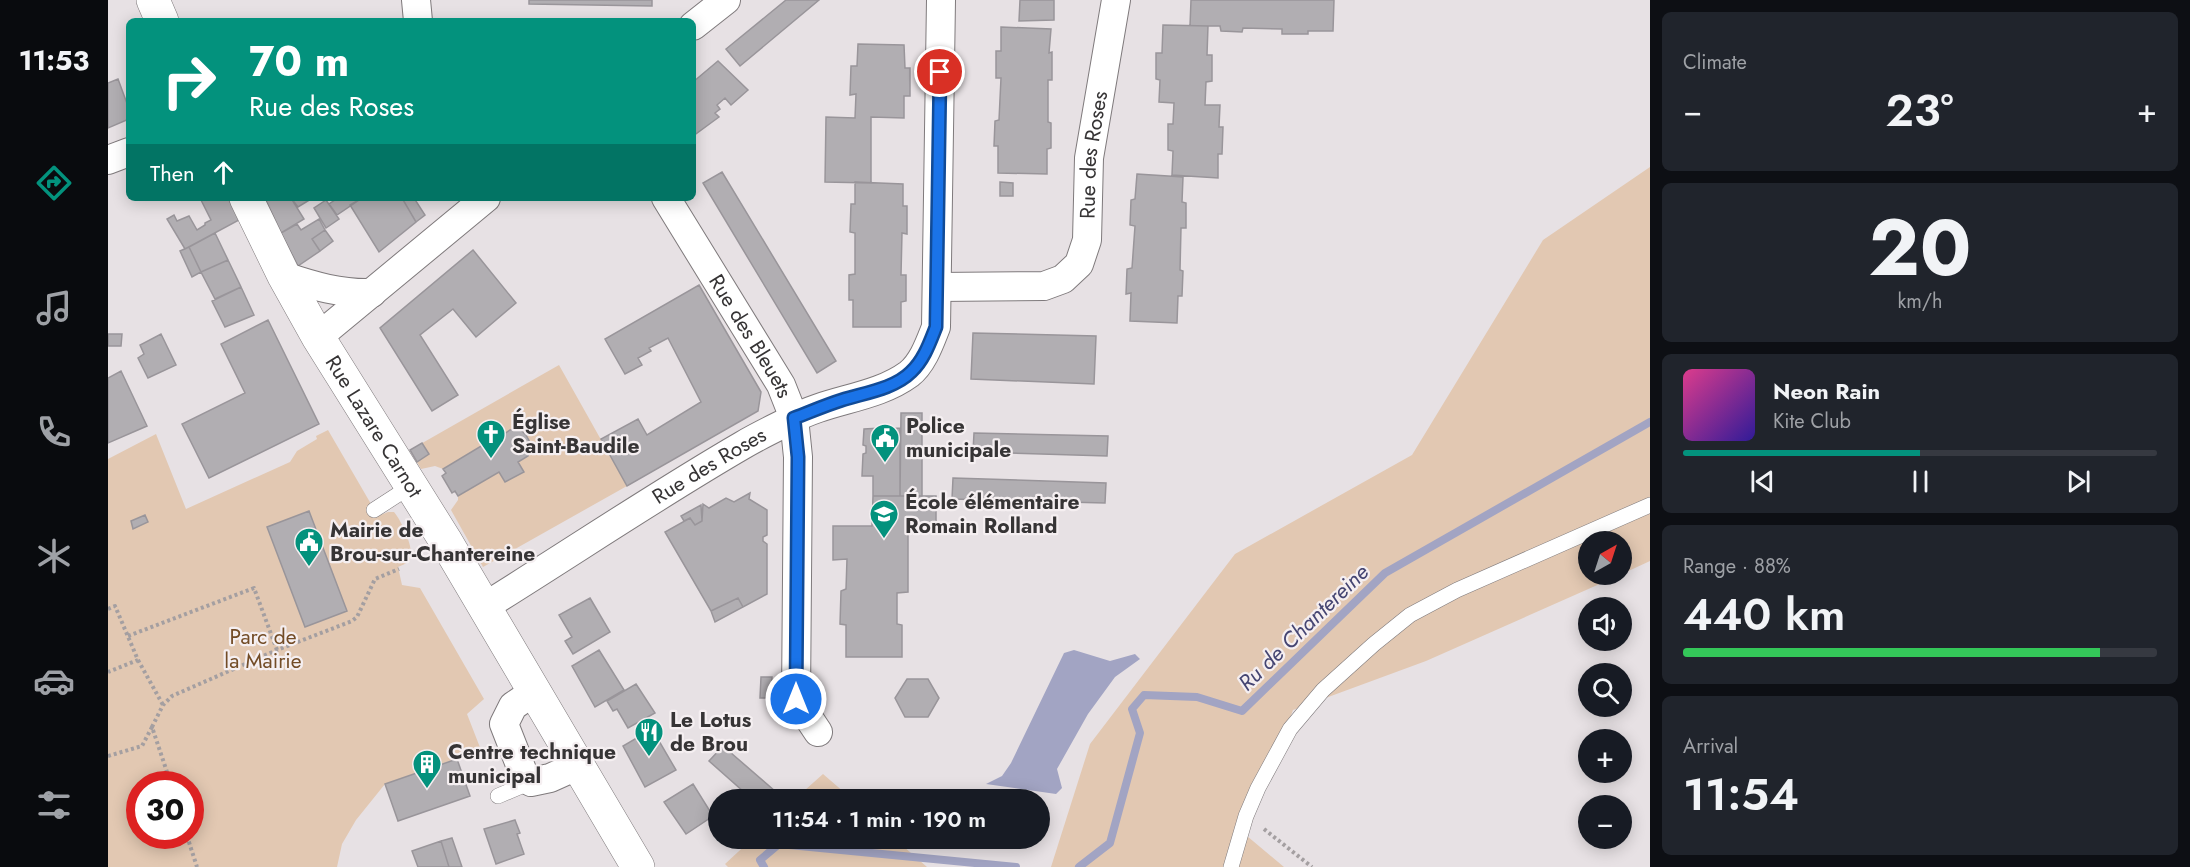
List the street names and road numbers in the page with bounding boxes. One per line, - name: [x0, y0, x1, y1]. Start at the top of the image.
- street label: Rue des Roses: [1073, 89, 1115, 219]
- street label: Rue des Bleuets: [701, 268, 800, 402]
- street label: Rue Lazare Carnot: [318, 349, 430, 503]
- street label: Rue des Roses: [646, 420, 772, 512]

